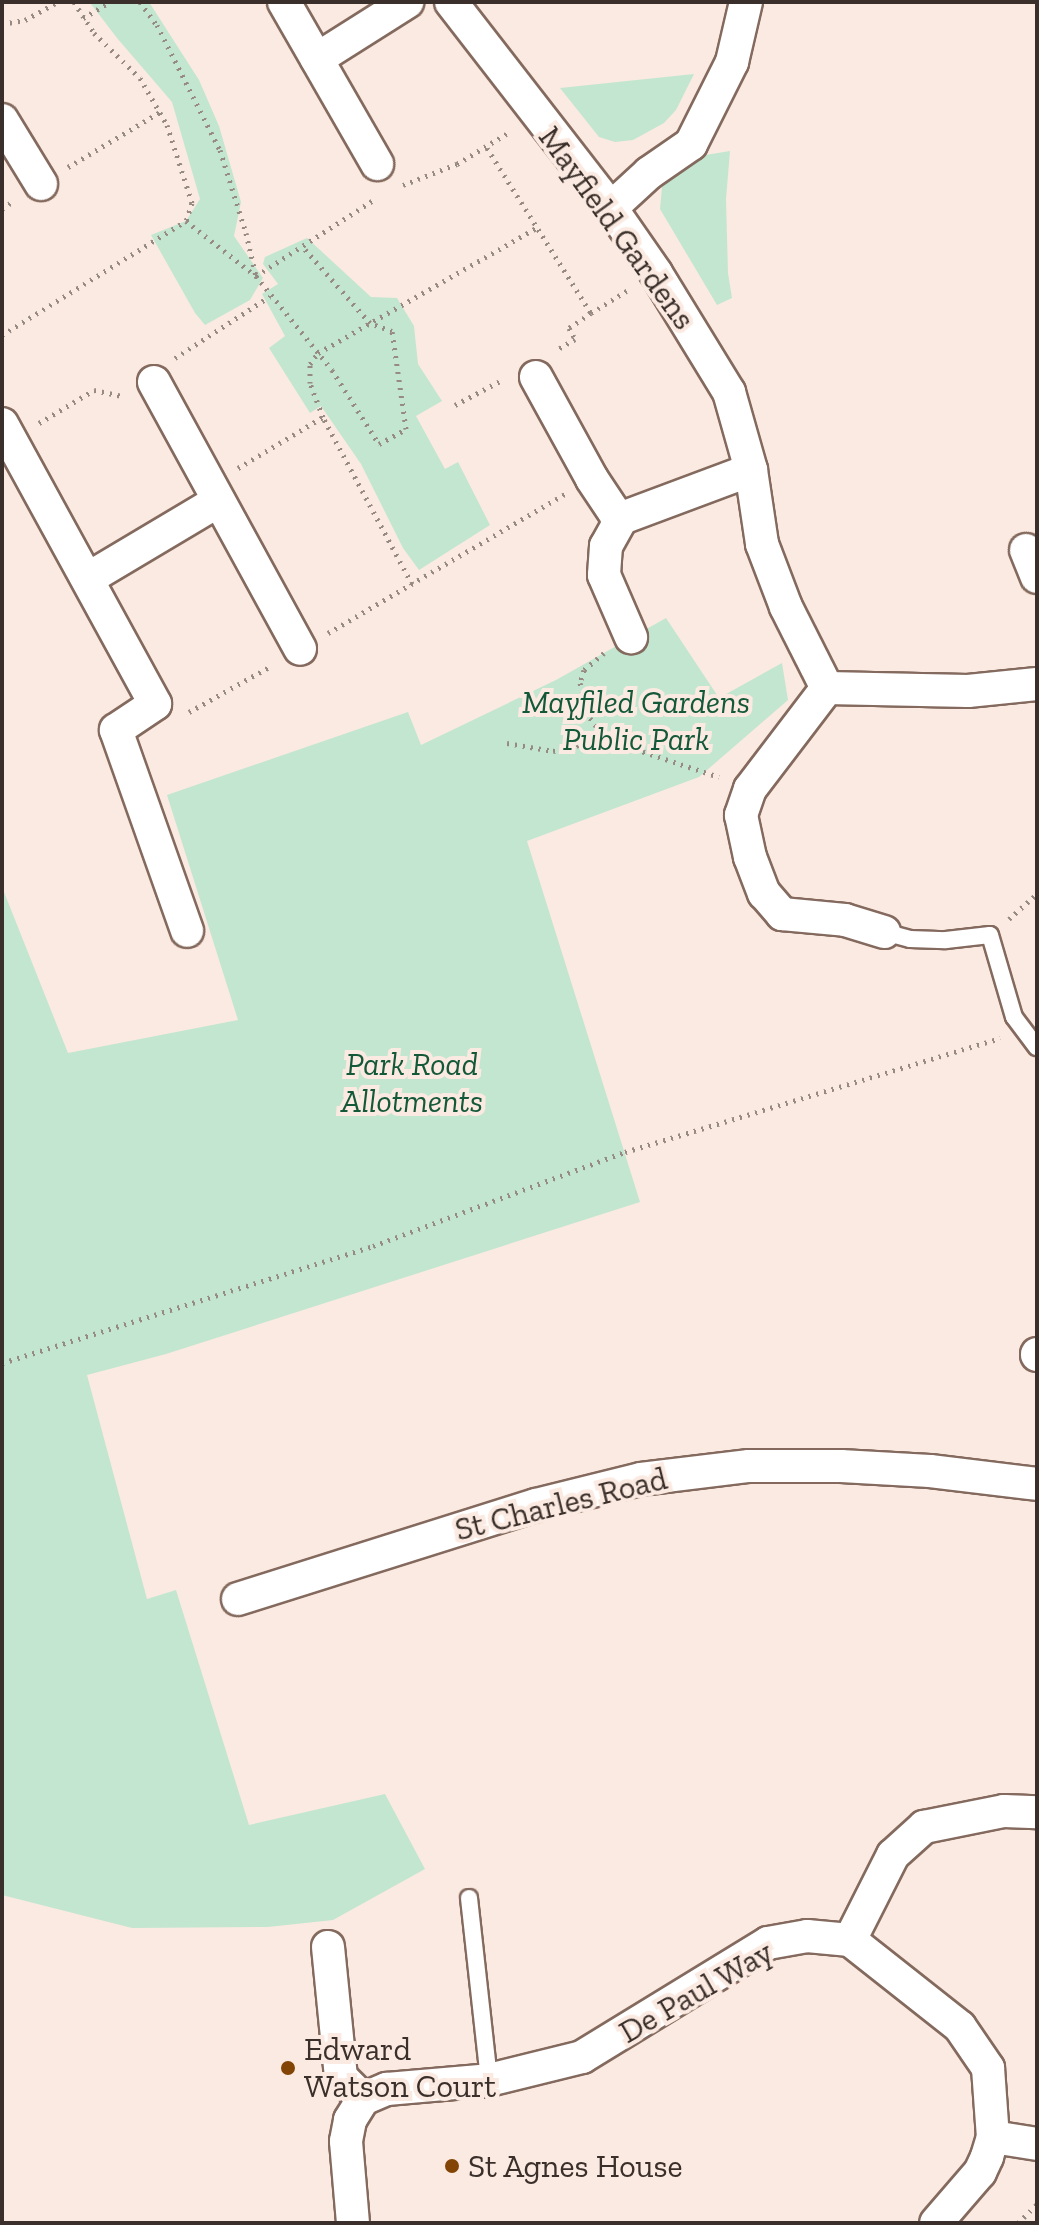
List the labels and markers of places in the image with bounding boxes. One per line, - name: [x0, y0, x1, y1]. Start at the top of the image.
- place label: Edward Watson Court: [304, 2031, 496, 2106]
- marker: Edward Watson Court: [279, 2059, 297, 2077]
- place label: St Agnes House: [468, 2147, 684, 2185]
- marker: St Agnes House: [443, 2157, 461, 2175]

